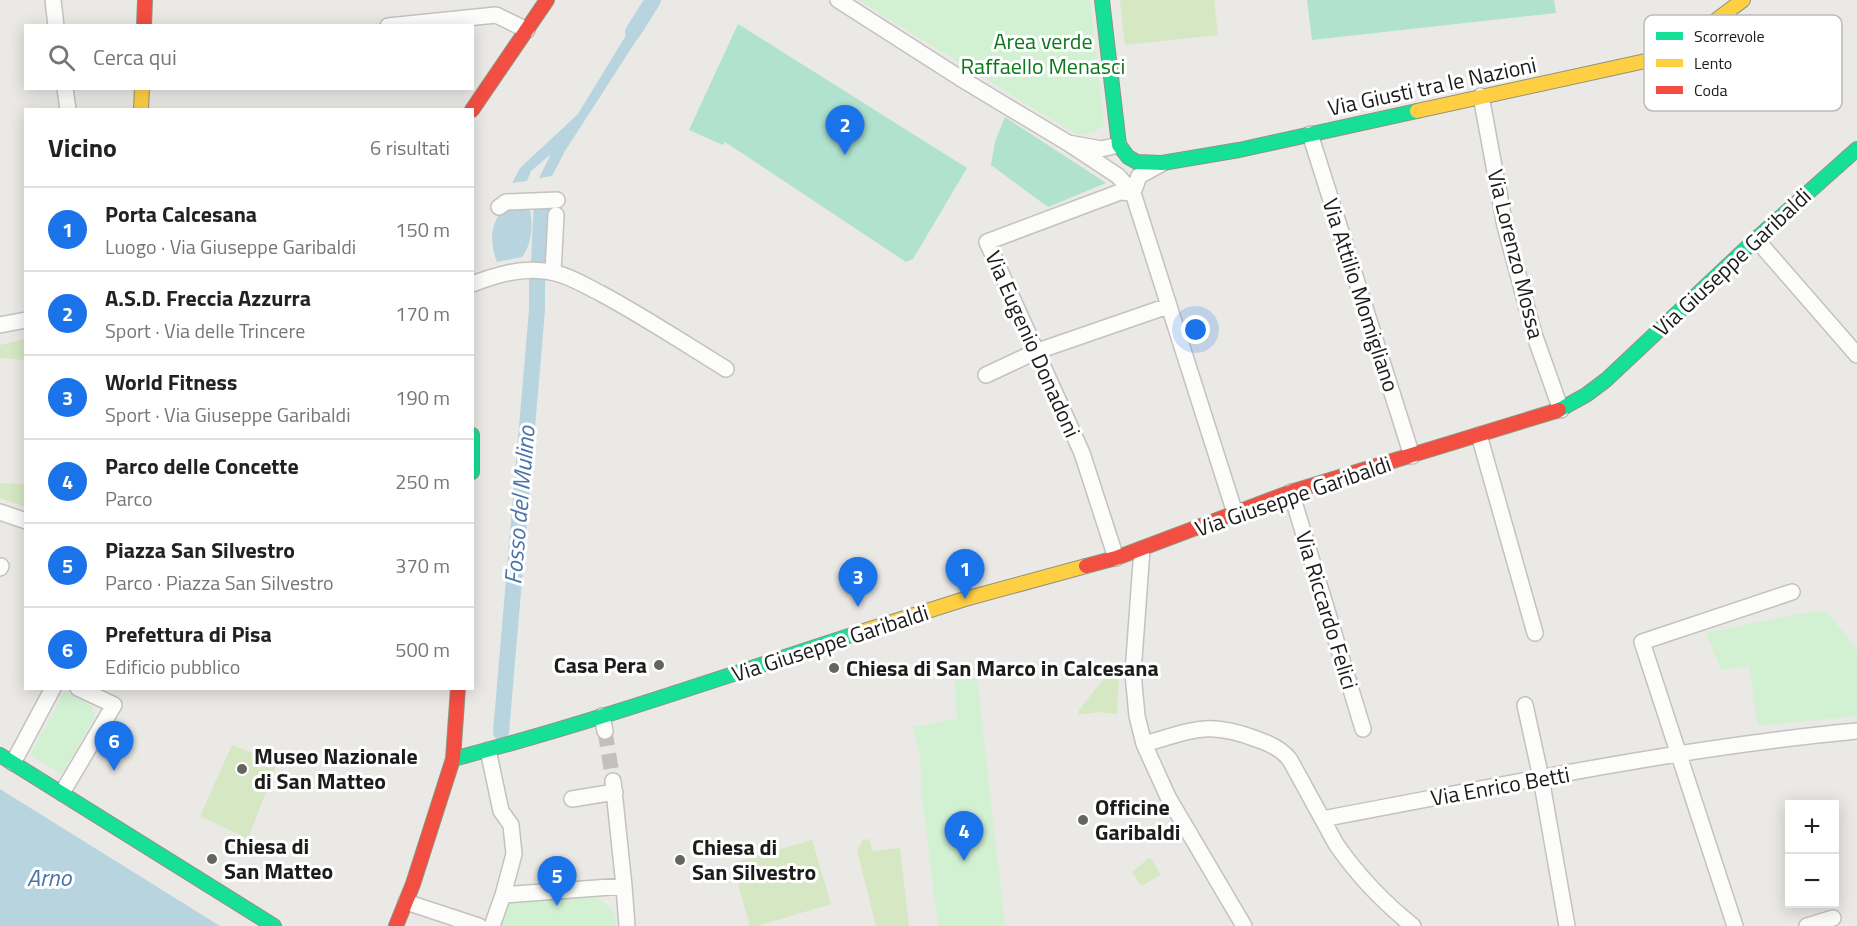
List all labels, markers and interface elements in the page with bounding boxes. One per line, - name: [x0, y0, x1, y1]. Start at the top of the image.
- legend: [1644, 15, 1842, 111]
- search box: [24, 24, 474, 90]
- park label: Area verde Raffaello Menasci: [961, 24, 1125, 83]
- text: Scorrevole: [1694, 24, 1765, 48]
- text: Cerca qui: [93, 40, 177, 74]
- icon: search: [45, 41, 78, 74]
- street label: Via Giusti tra le Nazioni: [1325, 47, 1539, 125]
- text: Lento: [1694, 51, 1732, 75]
- text: Coda: [1694, 78, 1727, 102]
- pin: 2: [826, 106, 864, 155]
- text: Vicino: [48, 128, 117, 167]
- text: 6 risultati: [370, 132, 450, 163]
- street label: Via Lorenzo Mossa: [1478, 166, 1554, 342]
- street label: Via Giuseppe Garibaldi: [1645, 180, 1819, 344]
- street label: Via Attilio Momigliano: [1314, 194, 1408, 396]
- text: Porta Calcesana: [105, 197, 257, 231]
- text: 1: [62, 214, 73, 245]
- text: 150 m: [395, 214, 450, 245]
- text: Luogo · Via Giuseppe Garibaldi: [105, 231, 356, 262]
- street label: Via Eugenio Donadoni: [977, 245, 1089, 443]
- text: A.S.D. Freccia Azzurra: [105, 281, 311, 315]
- text: 2: [62, 298, 73, 329]
- text: 170 m: [395, 298, 450, 329]
- text: Sport · Via delle Trincere: [105, 315, 305, 346]
- your location: [1181, 315, 1210, 344]
- text: World Fitness: [105, 365, 237, 399]
- text: 3: [62, 382, 73, 413]
- text: 190 m: [395, 382, 450, 413]
- text: Sport · Via Giuseppe Garibaldi: [105, 399, 351, 430]
- water label: Fosso del Mulino: [494, 423, 544, 586]
- street label: Via Giuseppe Garibaldi: [1190, 447, 1396, 545]
- text: Parco delle Concette: [105, 449, 299, 483]
- text: 4: [62, 466, 73, 497]
- text: 250 m: [395, 466, 450, 497]
- text: Parco: [105, 483, 153, 514]
- street label: Via Riccardo Felici: [1287, 527, 1367, 693]
- text: Piazza San Silvestro: [105, 533, 295, 567]
- text: 5: [62, 550, 73, 581]
- text: 370 m: [395, 550, 450, 581]
- pin: 1: [946, 550, 984, 599]
- pin: 3: [838, 558, 878, 607]
- text: Parco · Piazza San Silvestro: [105, 567, 334, 598]
- street label: Via Giuseppe Garibaldi: [727, 595, 933, 691]
- text: Prefettura di Pisa: [105, 617, 272, 651]
- text: 6: [62, 634, 73, 665]
- text: 500 m: [395, 634, 450, 665]
- place label: Casa Pera: [554, 648, 647, 682]
- text: Edificio pubblico: [105, 651, 240, 682]
- place label: Chiesa di San Marco in Calcesana: [846, 651, 1159, 685]
- marker: Casa Pera: [652, 658, 666, 672]
- marker: Chiesa di San Marco in Calcesana: [827, 661, 841, 675]
- pin: 6: [94, 722, 134, 771]
- place label: Museo Nazionale di San Matteo: [254, 739, 418, 798]
- street label: Via Enrico Betti: [1428, 757, 1572, 815]
- marker: Museo Nazionale di San Matteo: [235, 762, 249, 776]
- place label: Officine Garibaldi: [1095, 790, 1180, 849]
- map controls: [1785, 800, 1839, 908]
- button: +: [1785, 800, 1839, 854]
- pin: 4: [944, 812, 984, 861]
- marker: Officine Garibaldi: [1076, 813, 1090, 827]
- place label: Chiesa di San Matteo: [224, 829, 333, 888]
- place label: Chiesa di San Silvestro: [692, 830, 816, 889]
- marker: Chiesa di San Matteo: [205, 852, 219, 866]
- marker: Chiesa di San Silvestro: [673, 853, 687, 867]
- button: −: [1785, 854, 1839, 908]
- pin: 5: [538, 856, 576, 906]
- water label: Arno: [27, 859, 72, 895]

